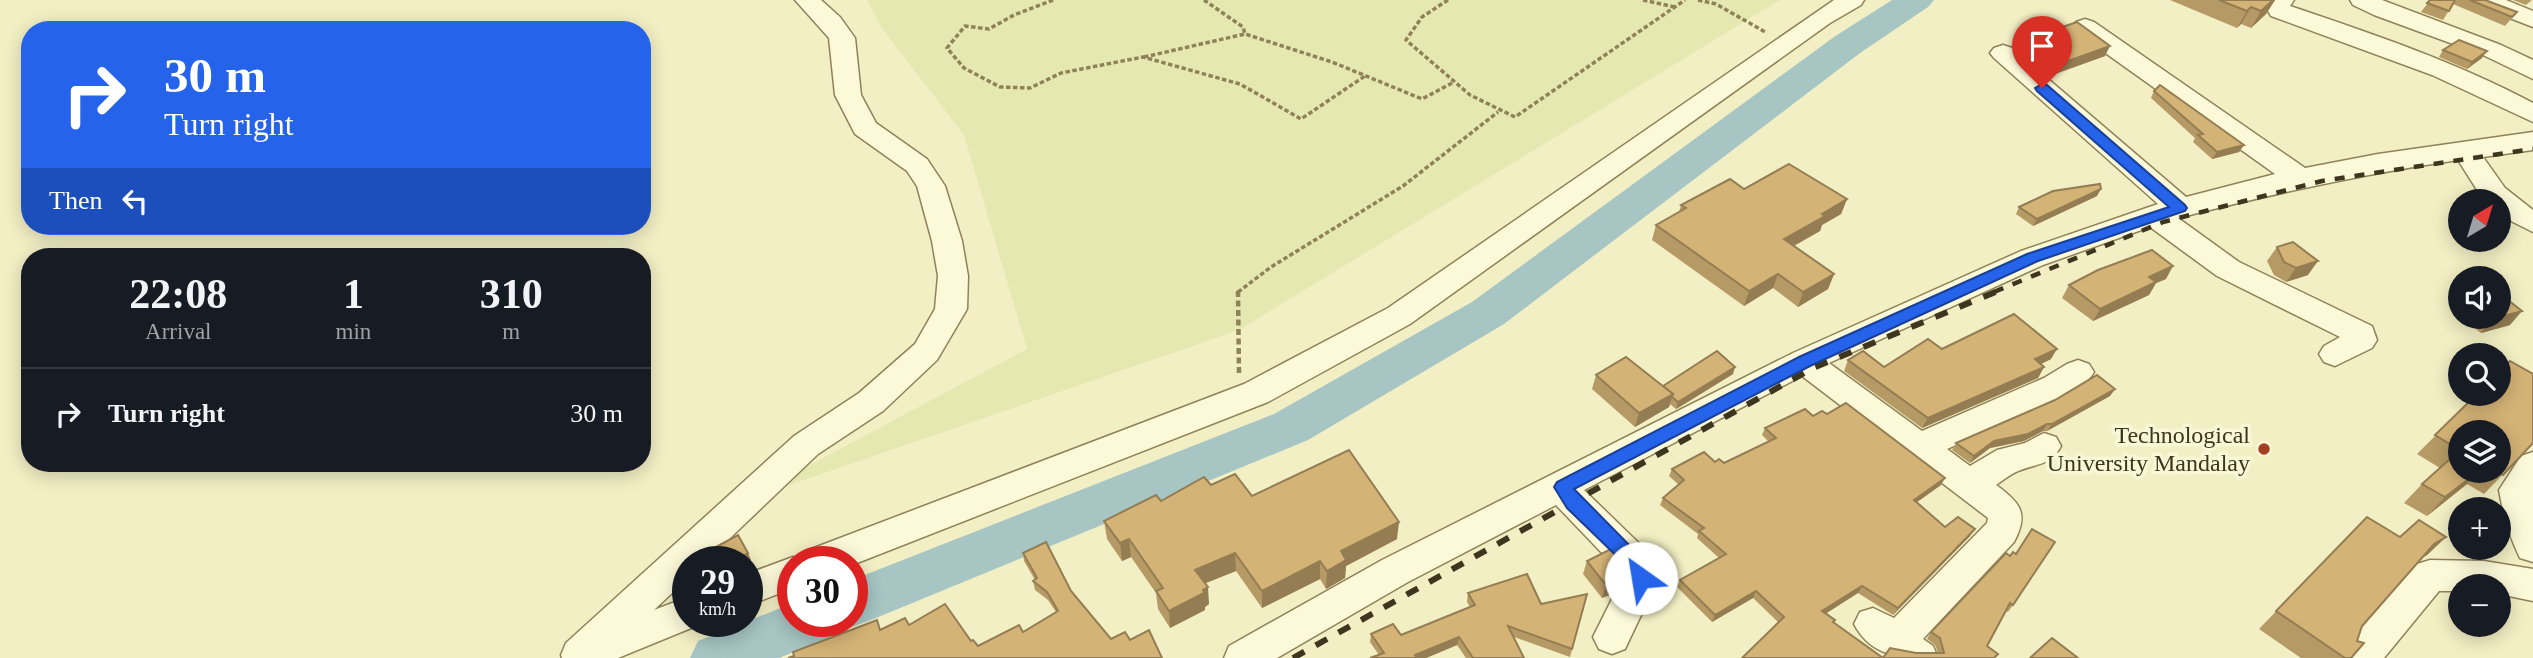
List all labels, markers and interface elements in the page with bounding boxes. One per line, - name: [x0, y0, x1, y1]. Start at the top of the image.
- pin: [2012, 16, 2072, 88]
- icon: arrive: [2023, 27, 2061, 65]
- text: 30 m: [164, 48, 266, 103]
- icon: right: [49, 49, 140, 140]
- text: Turn right: [164, 106, 294, 142]
- icon: left: [116, 182, 154, 220]
- text: Then: [49, 186, 102, 215]
- north arrow: [2448, 189, 2511, 252]
- map controls: [2448, 189, 2511, 637]
- button: sound: [2448, 266, 2511, 329]
- text: 22:08: [129, 271, 227, 317]
- text: 1: [343, 271, 364, 317]
- text: 310: [480, 271, 543, 317]
- text: Arrival: [145, 319, 212, 344]
- text: min: [336, 319, 371, 344]
- text: m: [502, 319, 520, 344]
- button: search: [2448, 343, 2511, 406]
- icon: right: [49, 395, 87, 433]
- text: Turn right: [108, 399, 225, 428]
- text: 30 m: [570, 399, 623, 428]
- button: layers: [2448, 420, 2511, 483]
- place label: Technological University Mandalay: [2047, 422, 2250, 476]
- marker: Technological University Mandalay: [2256, 441, 2272, 457]
- button: +: [2448, 497, 2511, 560]
- position arrow: [1604, 541, 1678, 615]
- speed limit sign: 30: [777, 546, 868, 637]
- text: 29: [700, 563, 735, 602]
- button: −: [2448, 574, 2511, 637]
- text: km/h: [699, 599, 736, 619]

